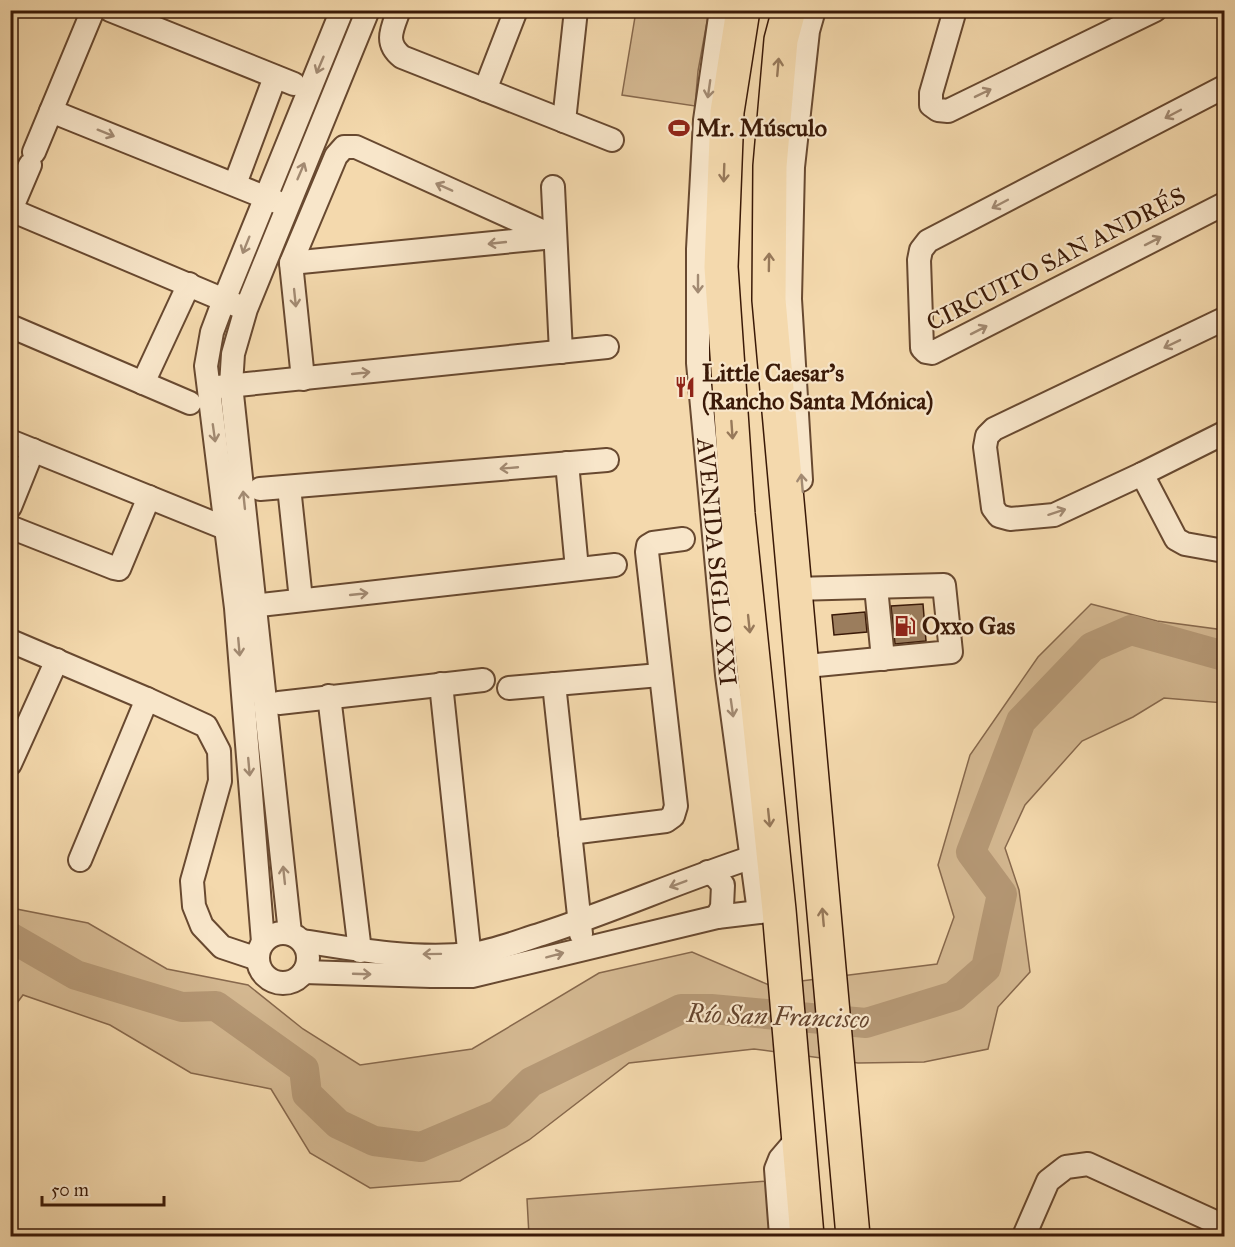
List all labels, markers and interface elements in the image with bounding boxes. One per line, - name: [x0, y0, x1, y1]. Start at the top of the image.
- one-way arrow: [314, 55, 325, 73]
- one-way arrow: [773, 58, 784, 78]
- one-way arrow: [704, 79, 715, 99]
- one-way arrow: [974, 87, 992, 99]
- one-way arrow: [1164, 109, 1182, 120]
- place label: Mr. Músculo: [696, 113, 827, 143]
- sports icon: Mr. Músculo: [667, 116, 691, 140]
- one-way arrow: [96, 128, 114, 139]
- one-way arrow: [719, 162, 730, 182]
- one-way arrow: [296, 163, 307, 181]
- street label: CIRCUITO SAN ANDRÉS: [921, 180, 1191, 338]
- one-way arrow: [436, 181, 454, 192]
- one-way arrow: [991, 199, 1009, 210]
- one-way arrow: [240, 235, 251, 254]
- one-way arrow: [1143, 235, 1161, 246]
- one-way arrow: [488, 238, 508, 249]
- one-way arrow: [763, 253, 775, 273]
- one-way arrow: [692, 273, 704, 293]
- one-way arrow: [290, 287, 301, 307]
- one-way arrow: [969, 323, 987, 335]
- one-way arrow: [1163, 339, 1181, 351]
- place label: Little Caesar's (Rancho Santa Mónica): [702, 358, 933, 416]
- one-way arrow: [351, 367, 371, 378]
- restaurant icon: Little Caesar's (Rancho Santa Mónica): [673, 375, 697, 399]
- one-way arrow: [727, 420, 738, 440]
- one-way arrow: [208, 422, 219, 442]
- street label: AVENIDA SIGLO XXI: [690, 436, 743, 688]
- one-way arrow: [500, 463, 519, 474]
- one-way arrow: [796, 473, 807, 493]
- one-way arrow: [238, 491, 249, 511]
- one-way arrow: [1047, 506, 1066, 517]
- one-way arrow: [349, 588, 369, 599]
- place label: Oxxo Gas: [922, 611, 1016, 641]
- one-way arrow: [744, 614, 755, 634]
- fuel station icon: Oxxo Gas: [893, 614, 917, 638]
- one-way arrow: [234, 637, 245, 656]
- one-way arrow: [727, 698, 738, 717]
- one-way arrow: [243, 756, 254, 776]
- one-way arrow: [764, 808, 775, 828]
- one-way arrow: [278, 865, 289, 885]
- one-way arrow: [669, 879, 688, 890]
- one-way arrow: [817, 907, 828, 927]
- one-way arrow: [422, 949, 442, 960]
- one-way arrow: [545, 949, 564, 961]
- one-way arrow: [352, 968, 372, 980]
- water label: Río San Francisco: [685, 997, 870, 1035]
- scale bar: [42, 1169, 164, 1207]
- text: 50 m: [51, 1179, 89, 1201]

